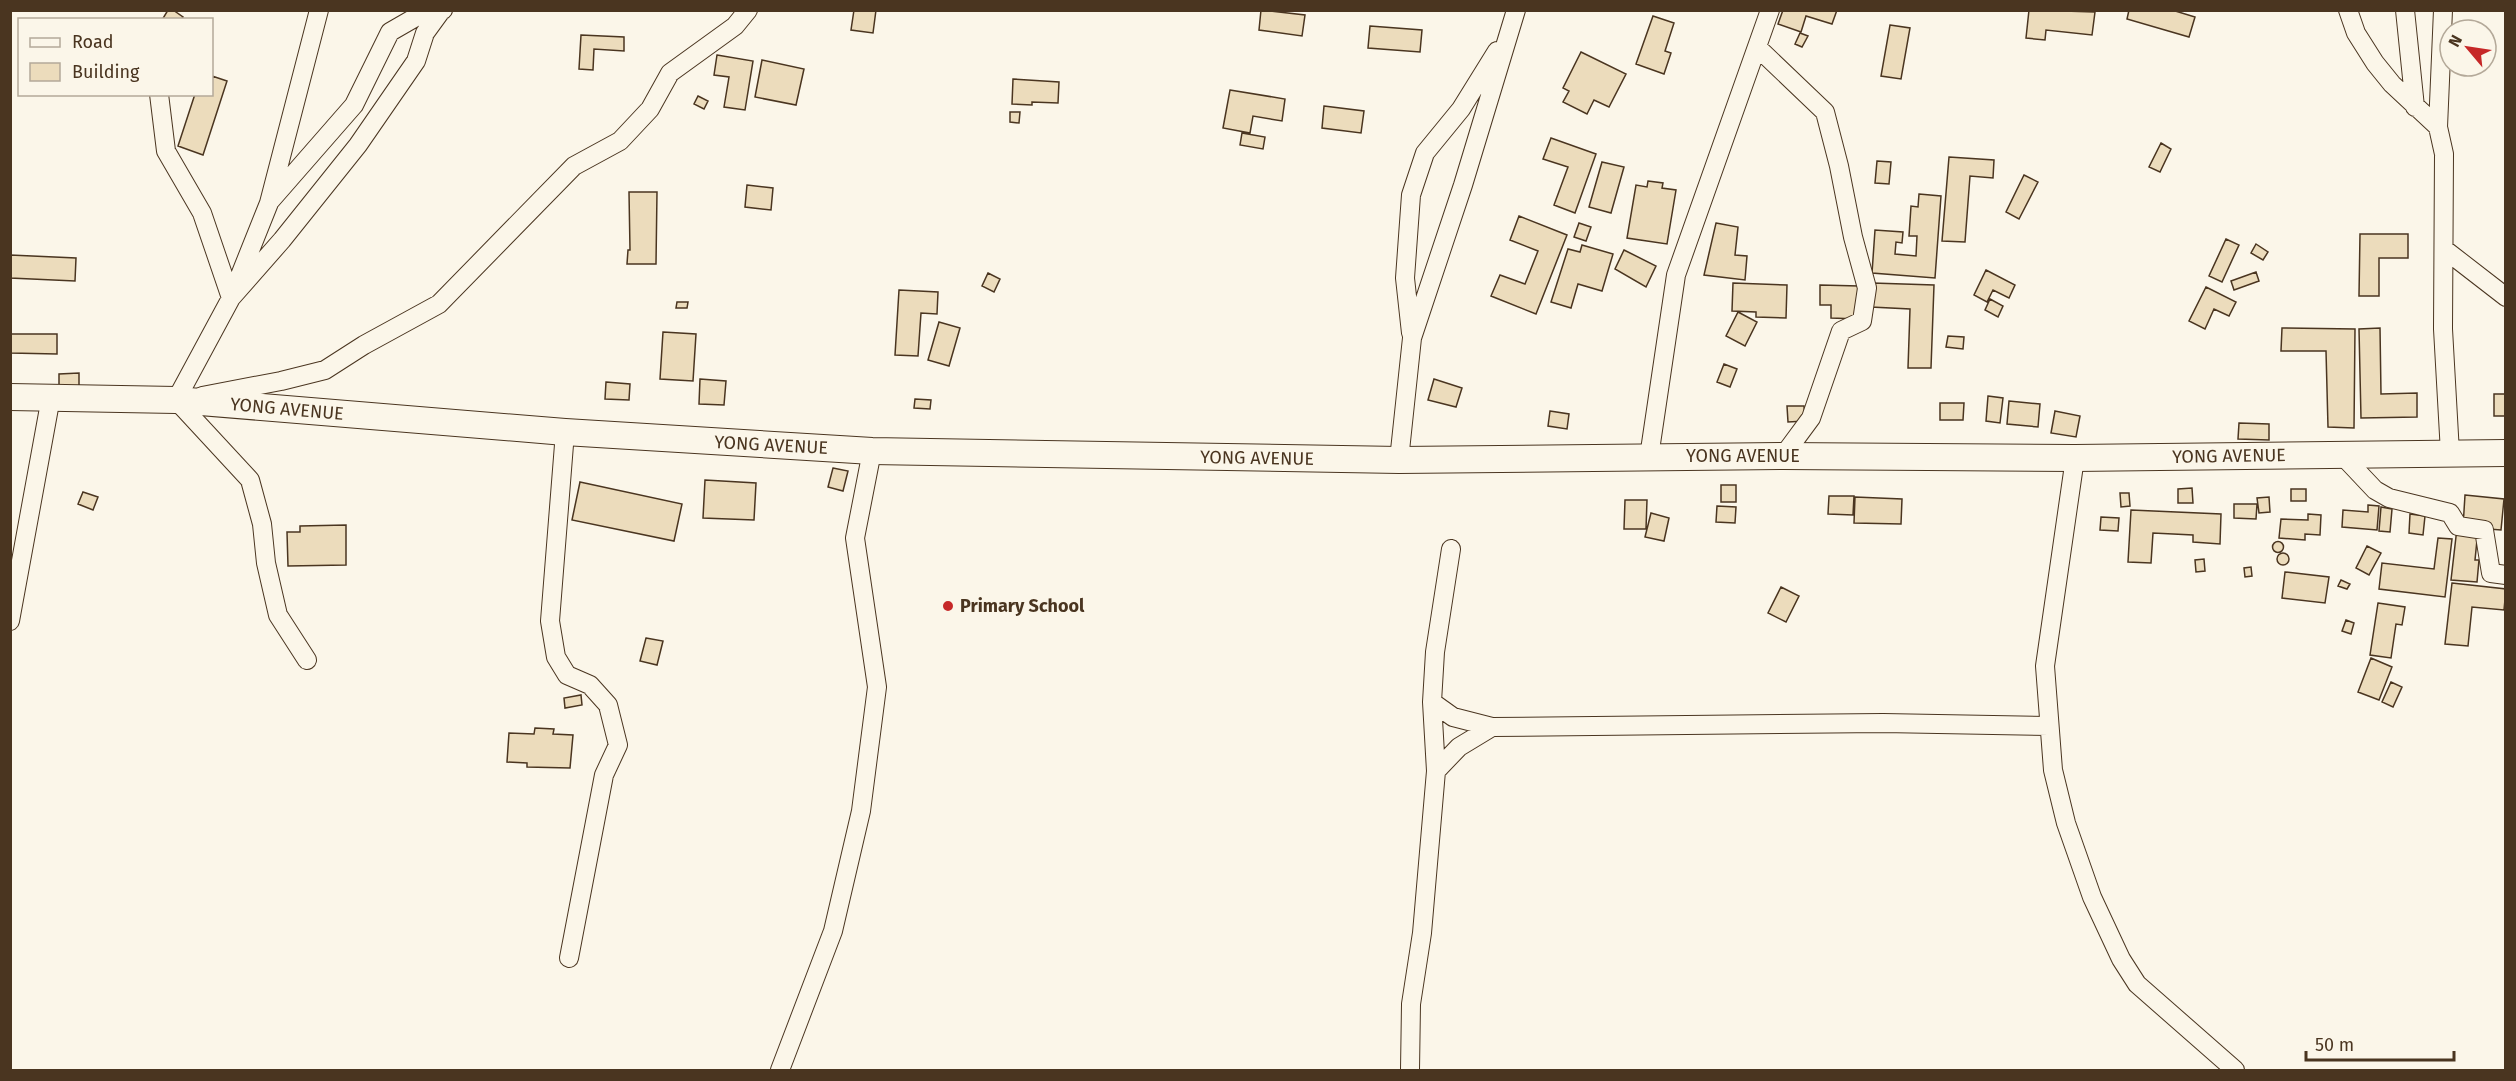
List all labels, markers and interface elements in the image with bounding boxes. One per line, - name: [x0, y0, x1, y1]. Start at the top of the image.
- legend: [18, 18, 213, 96]
- north arrow: [2438, 18, 2498, 78]
- text: Road: [72, 31, 114, 53]
- text: N: [2444, 32, 2466, 50]
- text: Building: [72, 61, 140, 83]
- street label: YONG AVENUE: [229, 393, 345, 425]
- street label: YONG AVENUE: [714, 431, 828, 459]
- street label: YONG AVENUE: [2172, 444, 2286, 468]
- street label: YONG AVENUE: [1686, 445, 1800, 467]
- street label: YONG AVENUE: [1200, 446, 1314, 470]
- place label: Primary School: [960, 595, 1085, 617]
- marker: Primary School: [941, 599, 955, 613]
- scale bar: [2306, 1024, 2454, 1062]
- text: 50 m: [2315, 1034, 2354, 1056]

